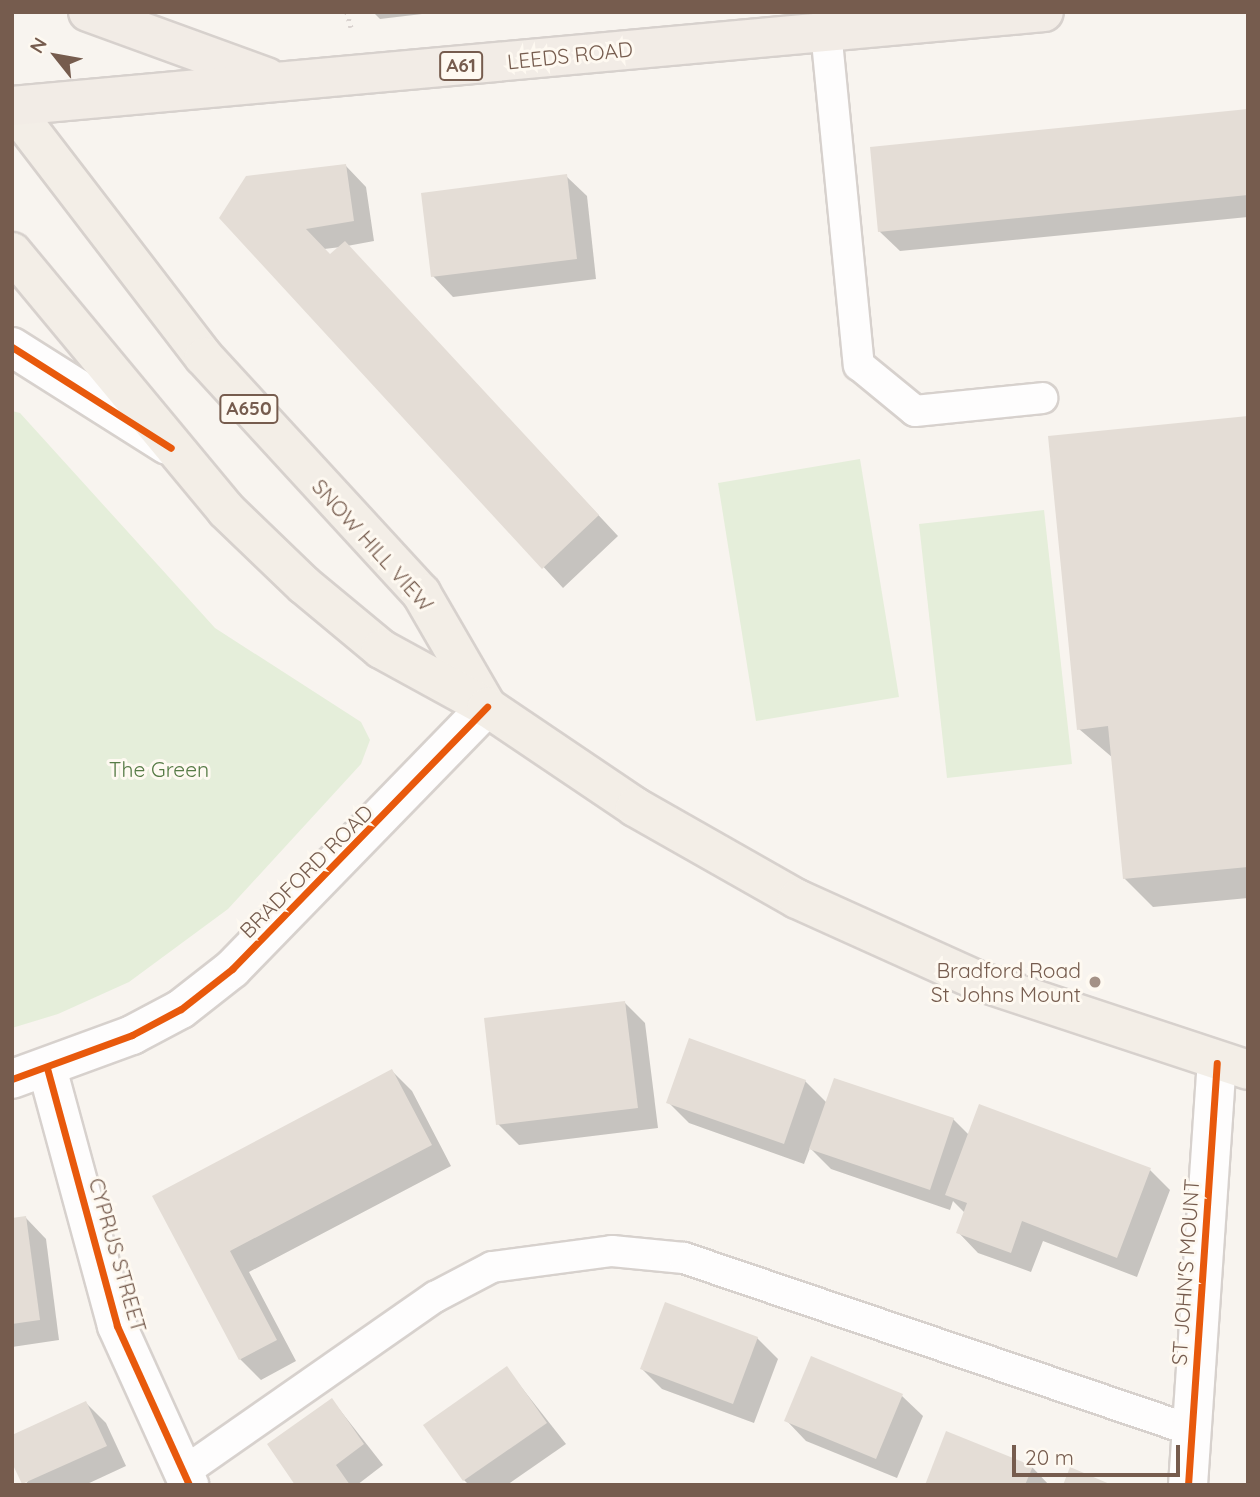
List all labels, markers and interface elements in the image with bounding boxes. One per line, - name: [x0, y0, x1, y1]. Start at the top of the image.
- north arrow: [21, 21, 91, 91]
- text: N: [24, 33, 52, 57]
- street label: LEEDS ROAD: [506, 36, 634, 74]
- road number: A61: [438, 50, 484, 82]
- road number: A650: [219, 394, 279, 424]
- street label: SNOW HILL VIEW: [307, 474, 439, 616]
- park label: The Green: [109, 756, 209, 782]
- street label: BRADFORD ROAD: [234, 799, 378, 943]
- place label: Bradford Road St Johns Mount: [931, 957, 1081, 1007]
- marker: Bradford Road St Johns Mount: [1087, 974, 1103, 990]
- street label: CYPRUS STREET: [84, 1175, 152, 1335]
- street label: ST JOHN'S MOUNT: [1166, 1178, 1204, 1366]
- scale bar: [1015, 1430, 1183, 1474]
- text: 20 m: [1025, 1444, 1074, 1470]

